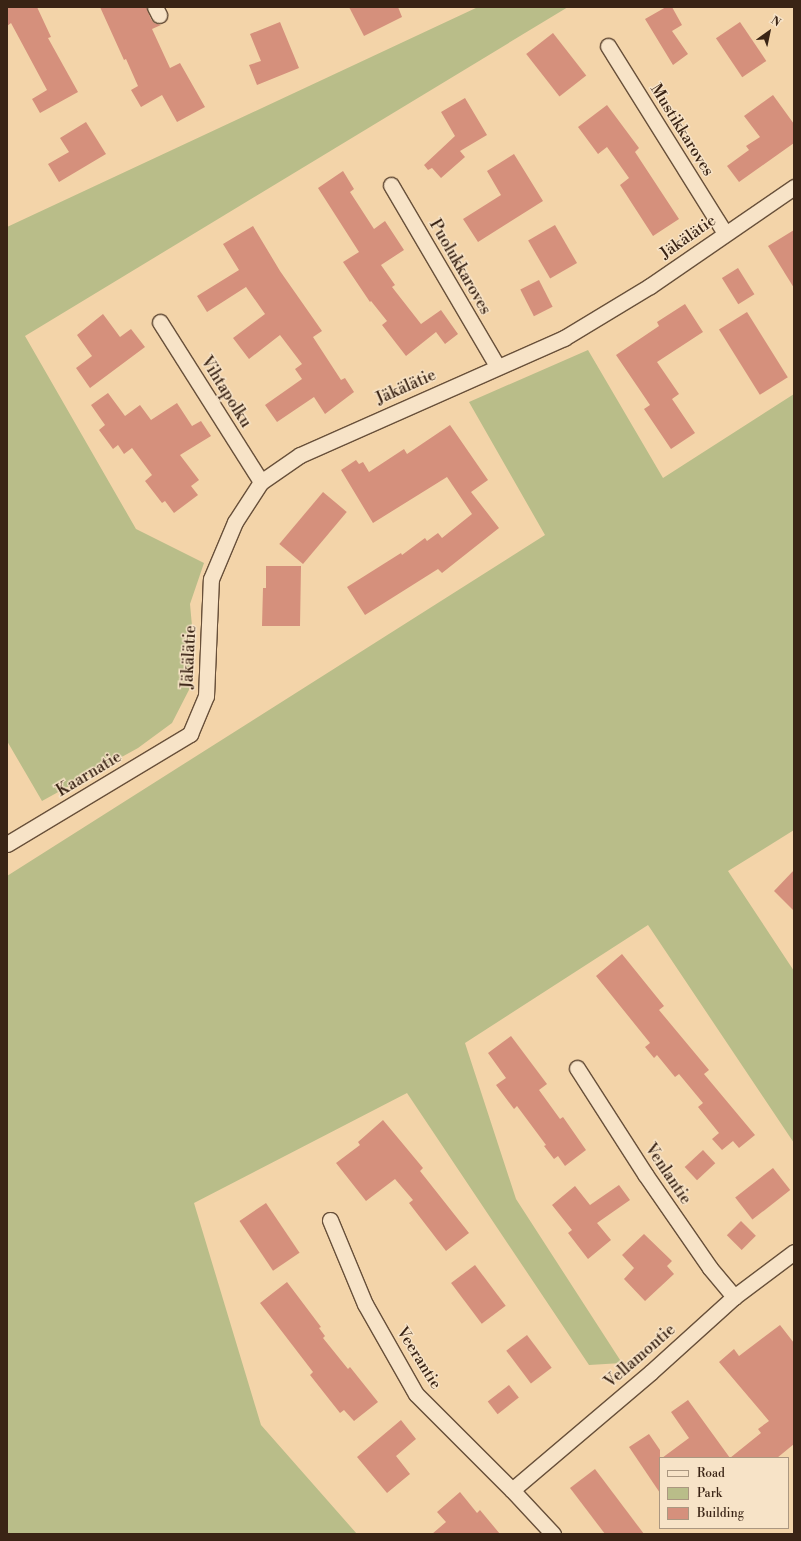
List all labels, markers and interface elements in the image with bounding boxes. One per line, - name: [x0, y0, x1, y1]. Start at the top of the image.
- north arrow: [749, 12, 789, 52]
- text: N: [768, 14, 783, 30]
- street label: Mustikkaroves: [646, 80, 718, 180]
- street label: Jäkälätie: [656, 211, 720, 263]
- street label: Puolukkaroves: [425, 216, 495, 318]
- street label: Vihtapolku: [197, 353, 255, 431]
- street label: Jäkälätie: [373, 365, 439, 409]
- street label: Jäkälätie: [178, 625, 200, 689]
- street label: Kaarnatie: [53, 747, 125, 801]
- street label: Venlantie: [641, 1140, 695, 1208]
- street label: Vellamontie: [601, 1320, 679, 1392]
- street label: Veerantie: [392, 1323, 446, 1393]
- legend: [659, 1457, 789, 1529]
- text: Road: [697, 1466, 725, 1481]
- text: Park: [697, 1486, 722, 1501]
- text: Building: [697, 1506, 744, 1521]

